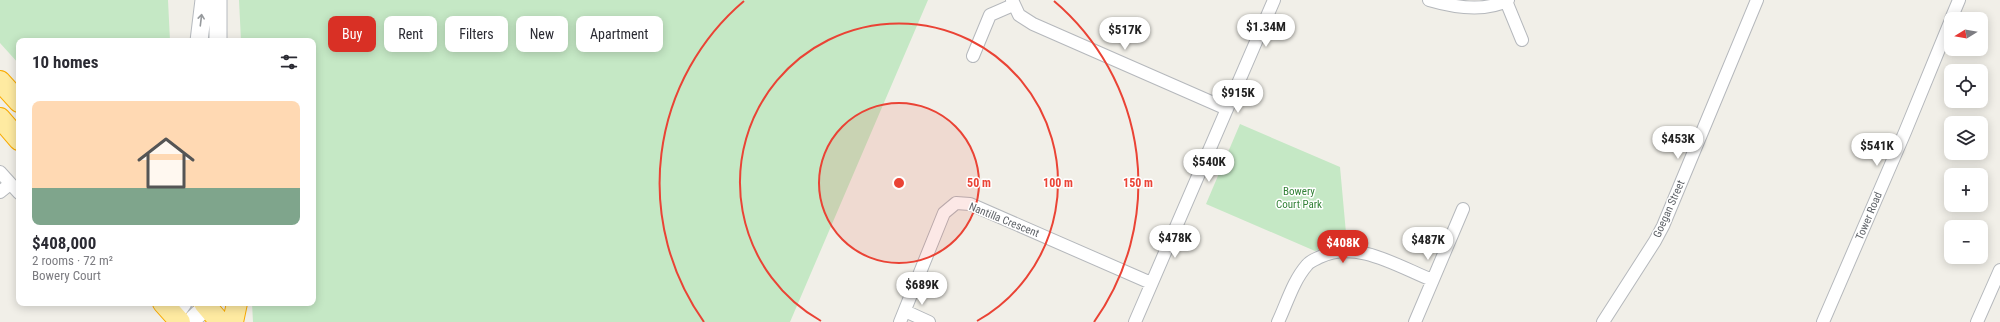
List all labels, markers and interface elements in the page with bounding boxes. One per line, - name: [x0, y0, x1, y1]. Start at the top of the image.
- north arrow: [1944, 12, 1988, 56]
- map controls: [1944, 12, 1988, 264]
- one-way arrow: [198, 14, 205, 27]
- pin: $1.34M: [1233, 14, 1299, 48]
- chip: Buy: [328, 16, 376, 52]
- chip: Rent: [384, 16, 437, 52]
- chip: Filters: [445, 16, 508, 52]
- chip: New: [516, 16, 568, 52]
- chip: Apartment: [576, 16, 663, 52]
- pin: $517K: [1097, 17, 1153, 51]
- text: $1.34M: [1246, 19, 1286, 34]
- text: $517K: [1108, 22, 1142, 37]
- icon: filters: [278, 51, 300, 73]
- text: 10 homes: [32, 52, 98, 72]
- button: locate: [1944, 64, 1988, 108]
- pin: $915K: [1210, 80, 1266, 114]
- text: $915K: [1221, 85, 1255, 100]
- button: layers: [1944, 116, 1988, 160]
- pin: $453K: [1650, 126, 1706, 160]
- icon: home: [130, 127, 202, 199]
- text: $453K: [1661, 131, 1695, 146]
- pin: $541K: [1849, 133, 1905, 167]
- text: $541K: [1860, 138, 1894, 153]
- pin: $540K: [1181, 149, 1237, 183]
- text: $540K: [1192, 154, 1226, 169]
- button: +: [1944, 168, 1988, 212]
- centre of rings: [892, 176, 906, 190]
- text: 50 m: [967, 176, 991, 190]
- text: 100 m: [1043, 176, 1073, 190]
- text: 150 m: [1123, 176, 1153, 190]
- street label: Goegan Street: [1651, 178, 1687, 240]
- park label: Bowery Court Park: [1276, 185, 1322, 211]
- street label: Tower Road: [1853, 190, 1885, 242]
- street label: Nantilla Crescent: [967, 200, 1041, 240]
- button: −: [1944, 220, 1988, 264]
- pin: $478K: [1147, 225, 1203, 259]
- pin: $487K: [1400, 227, 1456, 261]
- text: $478K: [1158, 230, 1192, 245]
- pin: $408K: [1315, 230, 1371, 264]
- text: $487K: [1411, 232, 1445, 247]
- text: $408,000: [32, 233, 96, 253]
- text: $408K: [1326, 235, 1360, 250]
- text: 2 rooms · 72 m²: [32, 253, 113, 268]
- text: Bowery Court: [32, 268, 101, 283]
- pin: $689K: [894, 272, 950, 306]
- text: $689K: [905, 277, 939, 292]

